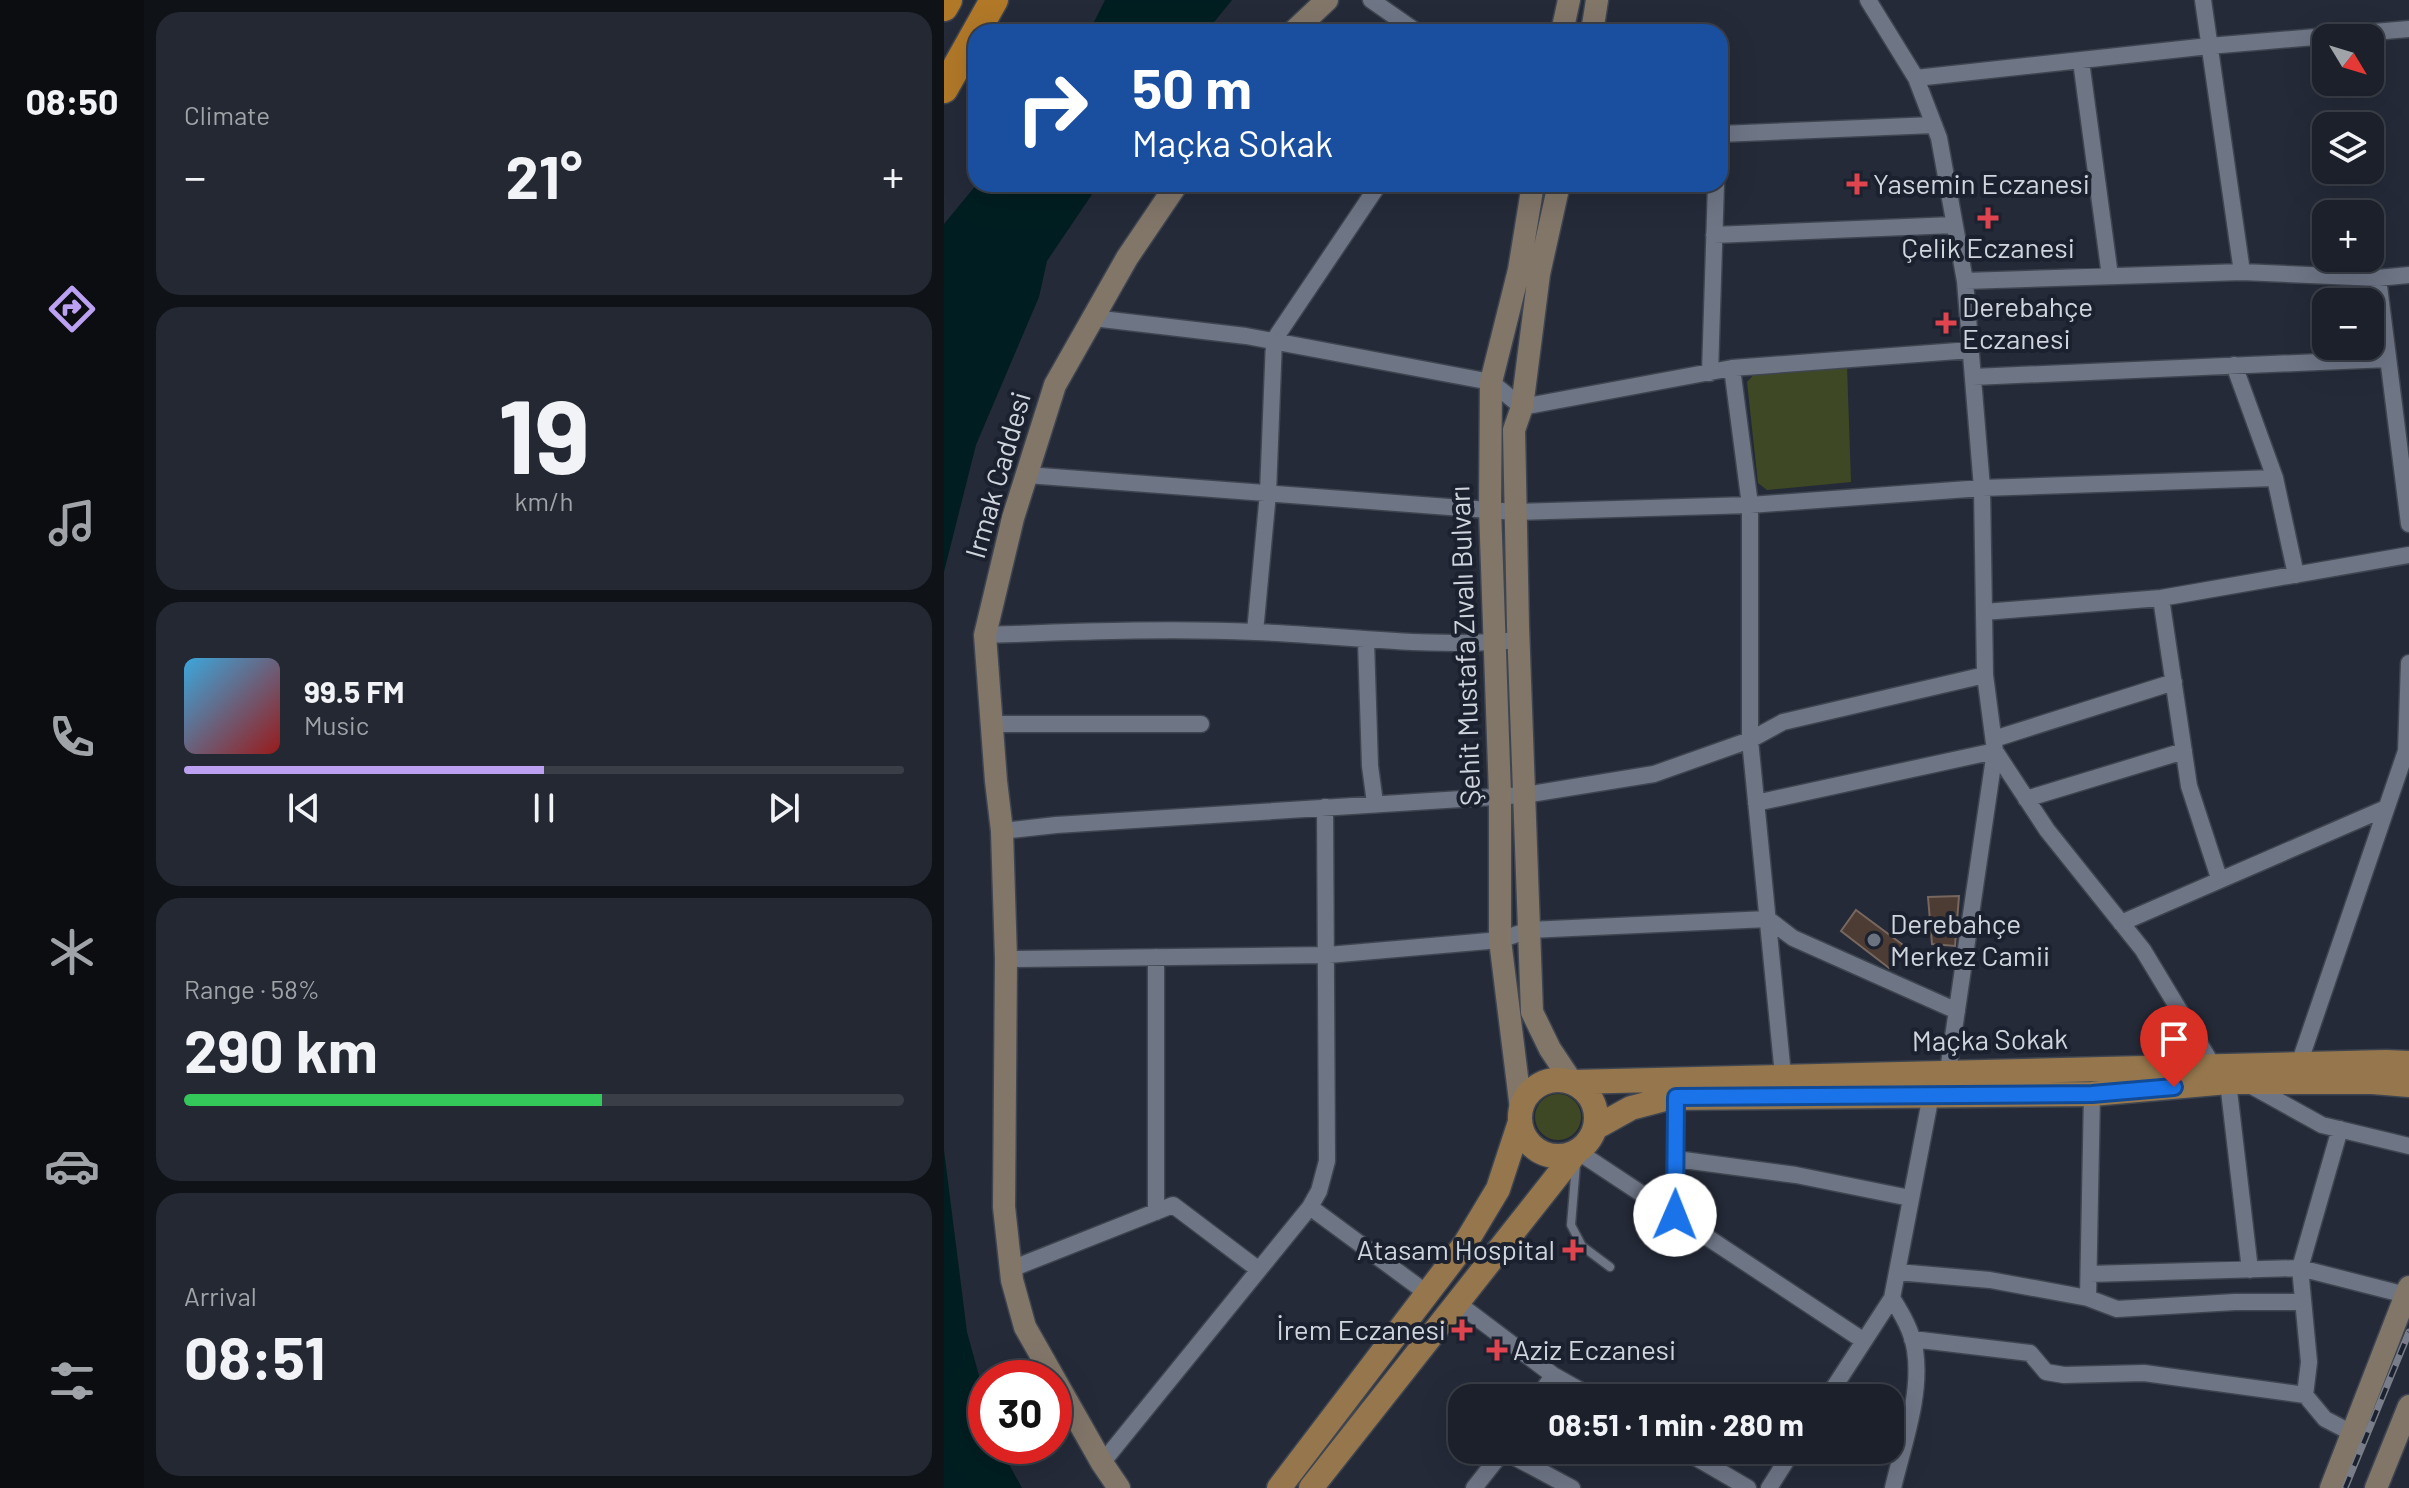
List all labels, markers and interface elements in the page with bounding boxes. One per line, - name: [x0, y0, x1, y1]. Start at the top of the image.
- north arrow: [2312, 24, 2384, 96]
- map controls: [2312, 24, 2384, 360]
- text: 50 m: [1132, 53, 1252, 120]
- icon: right: [1000, 56, 1104, 160]
- text: 08:50: [25, 79, 119, 122]
- text: Climate: [184, 99, 270, 130]
- button: layers: [2312, 112, 2384, 184]
- text: Maçka Sokak: [1132, 121, 1333, 164]
- text: 21°: [505, 139, 583, 211]
- text: −: [184, 149, 206, 202]
- text: +: [882, 149, 904, 202]
- place label: Yasemin Eczanesi: [1873, 166, 2090, 200]
- marker: Yasemin Eczanesi: [1848, 175, 1866, 193]
- button: +: [2312, 200, 2384, 272]
- marker: Çelik Eczanesi: [1979, 209, 1997, 227]
- place label: Çelik Eczanesi: [1901, 230, 2075, 264]
- icon: directions: [44, 281, 100, 337]
- button: −: [2312, 288, 2384, 360]
- place label: Derebahçe Eczanesi: [1962, 289, 2093, 355]
- marker: Derebahçe Eczanesi: [1937, 314, 1955, 332]
- text: 19: [498, 370, 590, 495]
- street label: Irmak Caddesi: [957, 388, 1037, 562]
- text: km/h: [515, 485, 573, 516]
- street label: Şehit Mustafa Zıvalı Bulvarı: [1441, 485, 1487, 807]
- icon: music: [44, 495, 100, 551]
- text: 99.5 FM: [304, 673, 404, 709]
- icon: phone: [44, 709, 100, 765]
- text: Music: [304, 709, 369, 740]
- icon: previous: [282, 786, 326, 830]
- icon: pause: [522, 786, 566, 830]
- icon: next: [762, 786, 806, 830]
- place label: Derebahçe Merkez Camii: [1890, 906, 2050, 972]
- icon: climate: [44, 924, 100, 980]
- marker: Derebahçe Merkez Camii: [1865, 931, 1883, 949]
- text: Range · 58%: [184, 973, 320, 1004]
- pin: [2140, 1005, 2208, 1087]
- text: 290 km: [184, 1013, 378, 1085]
- icon: arrive: [2152, 1017, 2196, 1061]
- street label: Maçka Sokak: [1912, 1021, 2068, 1057]
- icon: car: [44, 1138, 100, 1194]
- position arrow: [1633, 1173, 1717, 1257]
- place label: Atasam Hospital: [1357, 1232, 1555, 1266]
- marker: Atasam Hospital: [1562, 1239, 1584, 1261]
- text: Arrival: [184, 1280, 257, 1311]
- place label: İrem Eczanesi: [1276, 1312, 1446, 1346]
- text: 08:51: [184, 1320, 325, 1392]
- marker: İrem Eczanesi: [1453, 1321, 1471, 1339]
- place label: Aziz Eczanesi: [1513, 1332, 1676, 1366]
- marker: Aziz Eczanesi: [1488, 1341, 1506, 1359]
- icon: filters: [44, 1353, 100, 1409]
- speed limit sign: 30: [968, 1360, 1072, 1464]
- text: 08:51 · 1 min · 280 m: [1548, 1406, 1804, 1442]

